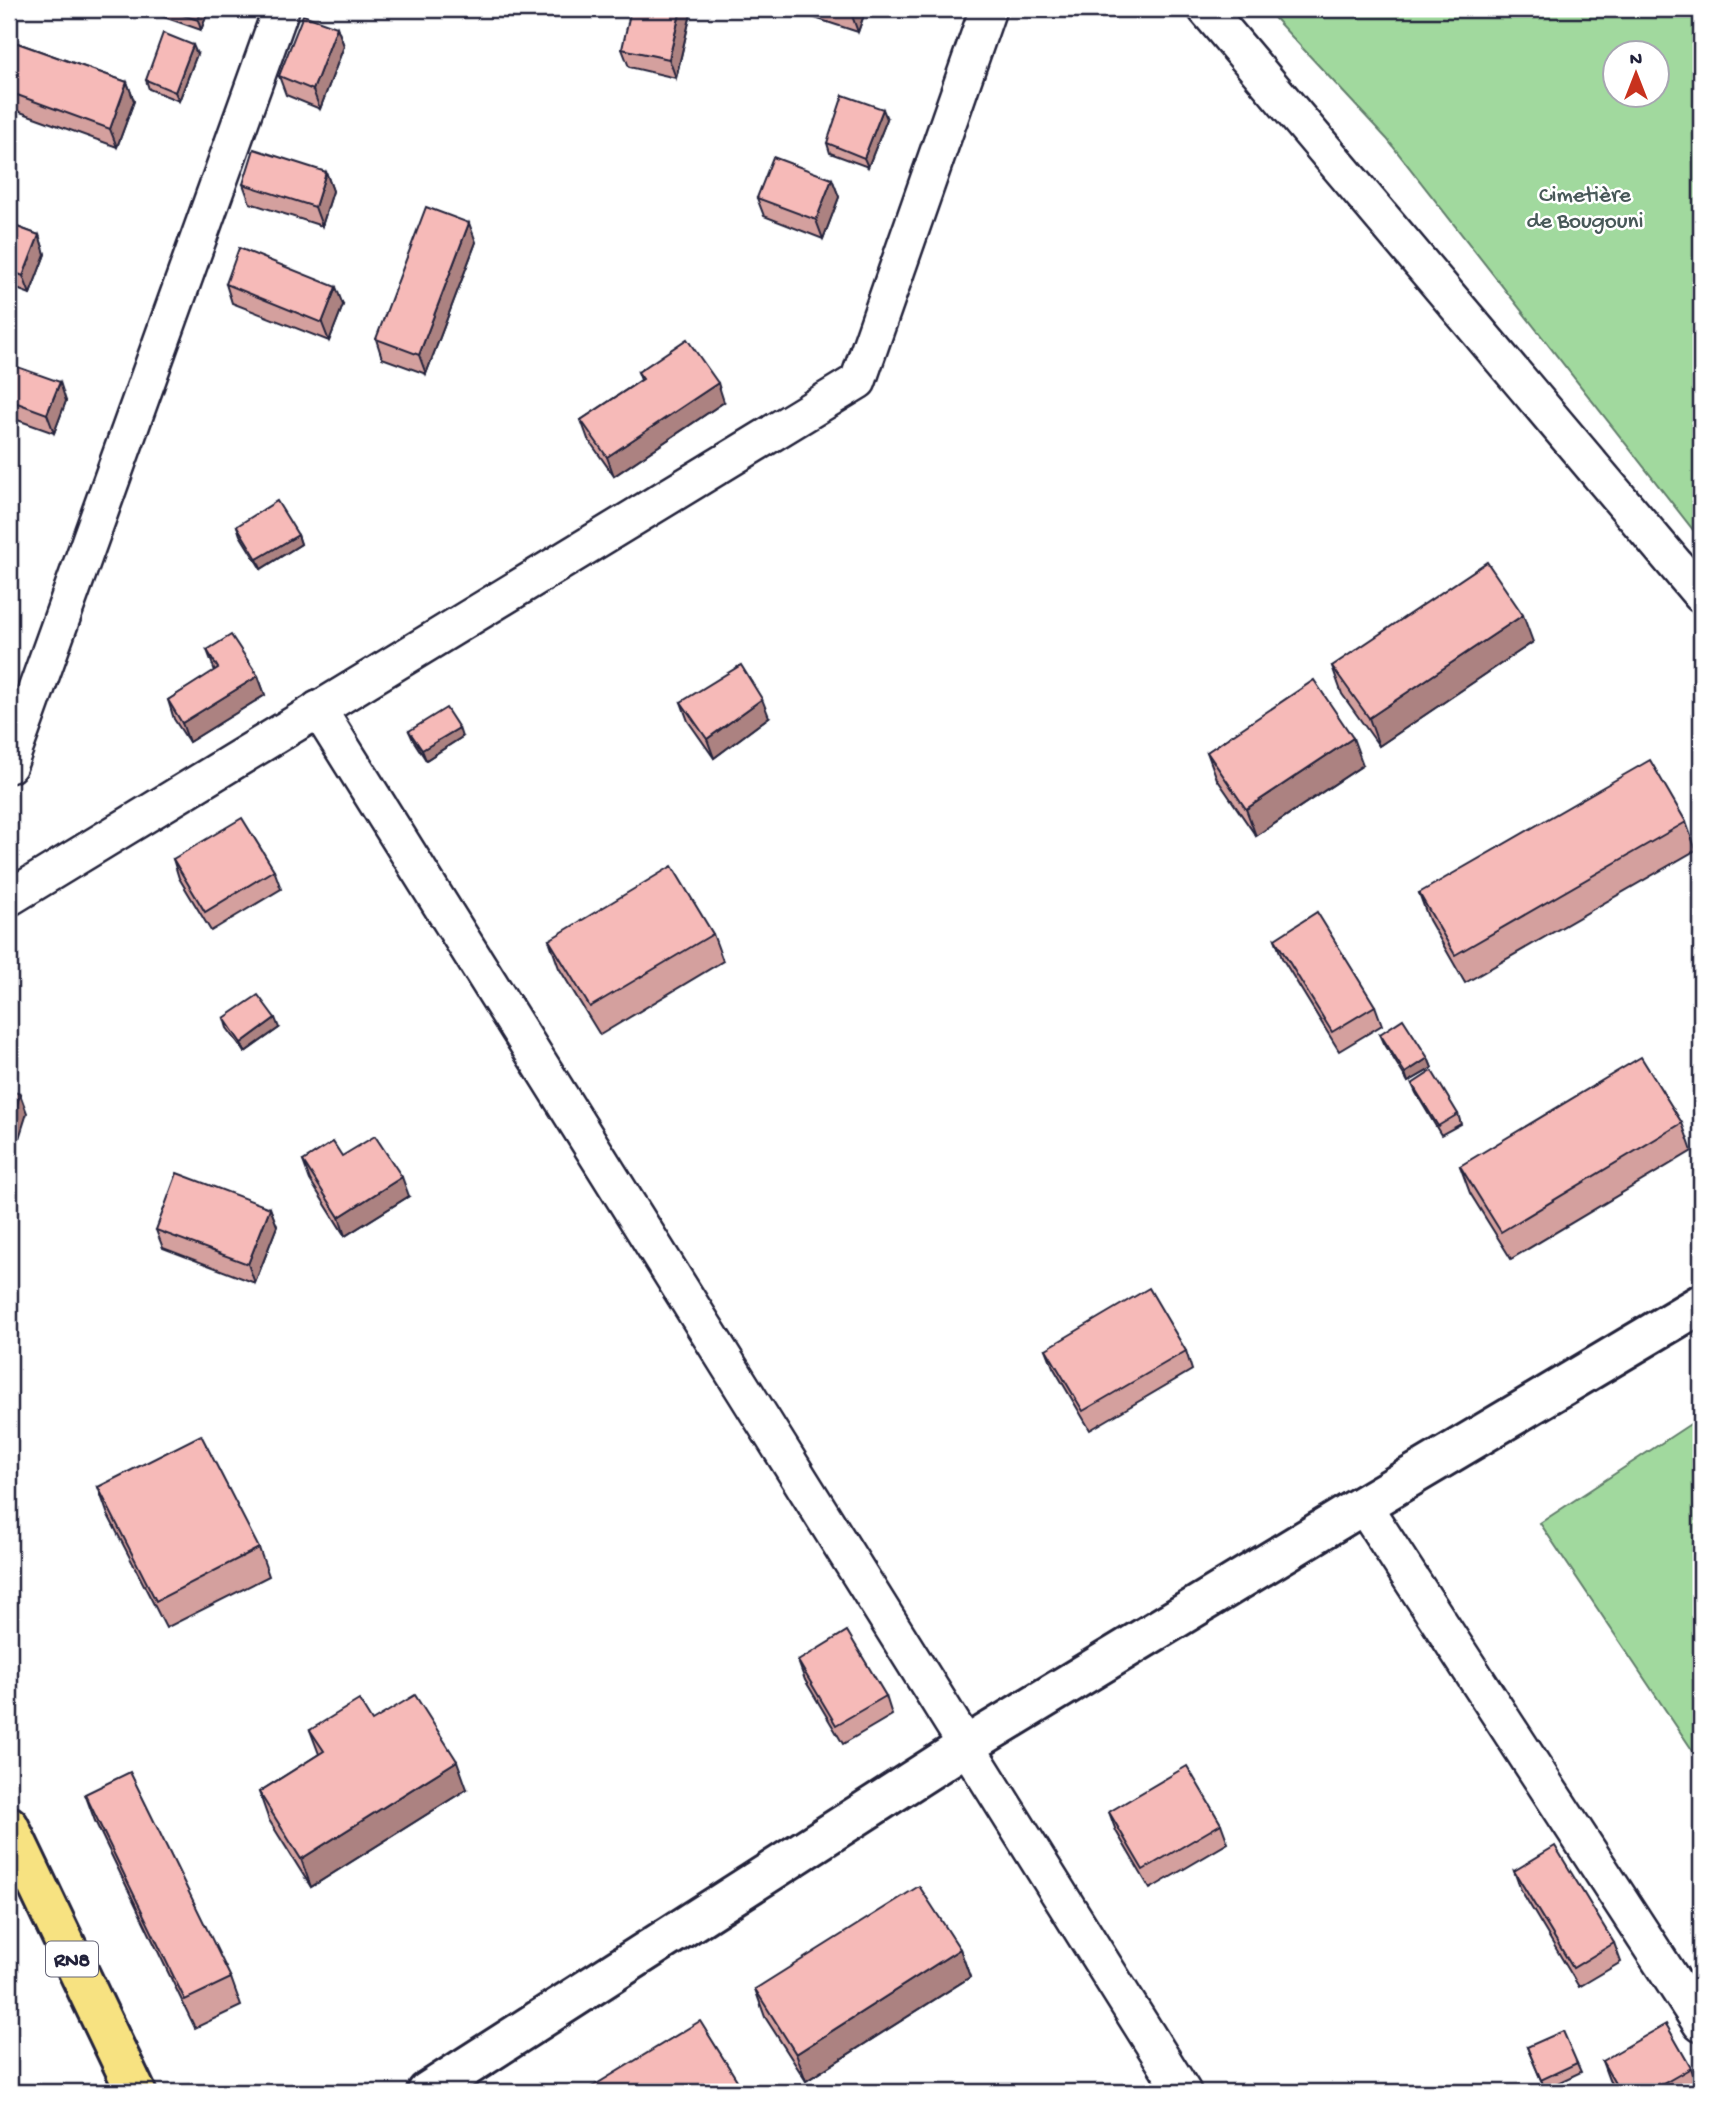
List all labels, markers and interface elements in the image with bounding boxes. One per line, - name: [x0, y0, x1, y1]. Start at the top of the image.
- north arrow: [1602, 38, 1672, 108]
- text: N: [1630, 49, 1642, 72]
- park label: Cimetière de Bougouni: [1526, 183, 1644, 236]
- road number: RN8: [46, 1941, 98, 1976]

